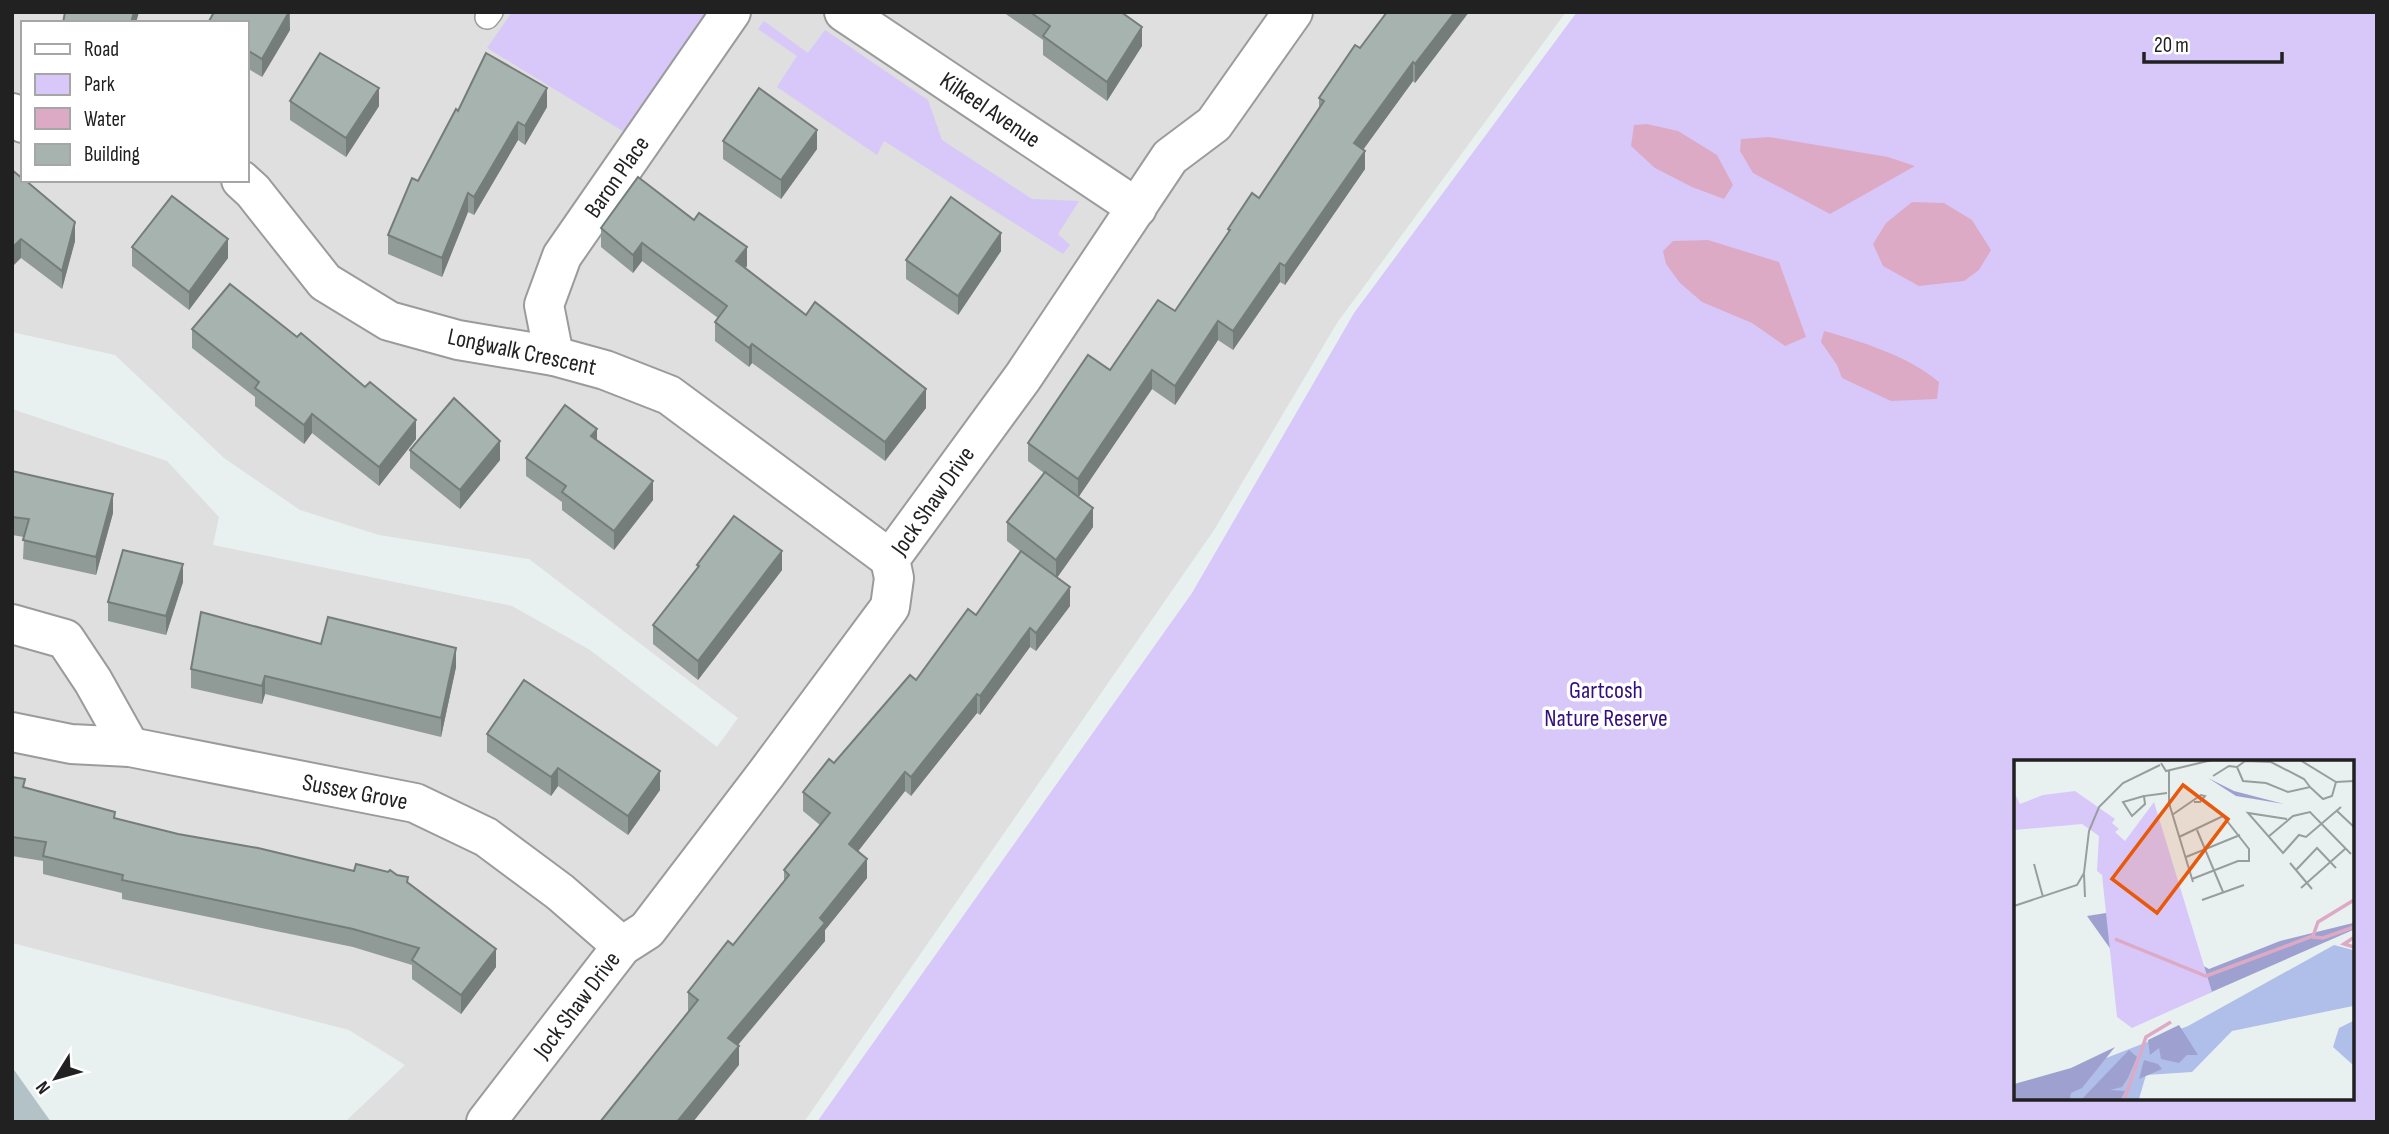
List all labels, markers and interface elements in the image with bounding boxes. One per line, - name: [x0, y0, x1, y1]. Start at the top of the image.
- legend: [21, 21, 248, 182]
- scale bar: [2144, 21, 2282, 65]
- text: 20 m: [2154, 33, 2189, 58]
- text: Road: [84, 37, 119, 62]
- street label: Kilkeel Avenue: [934, 66, 1046, 154]
- text: Park: [84, 72, 115, 97]
- text: Water: [84, 107, 126, 132]
- street label: Baron Place: [578, 130, 656, 224]
- text: Building: [84, 142, 140, 167]
- street label: Longwalk Crescent: [445, 322, 599, 382]
- street label: Jock Shaw Drive: [884, 441, 981, 562]
- park label: Gartcosh Nature Reserve: [1544, 676, 1668, 733]
- inset map: [2014, 760, 2354, 1099]
- street label: Sussex Grove: [300, 768, 410, 816]
- street label: Jock Shaw Drive: [527, 946, 627, 1065]
- north arrow: [21, 1043, 91, 1113]
- text: N: [31, 1076, 56, 1098]

